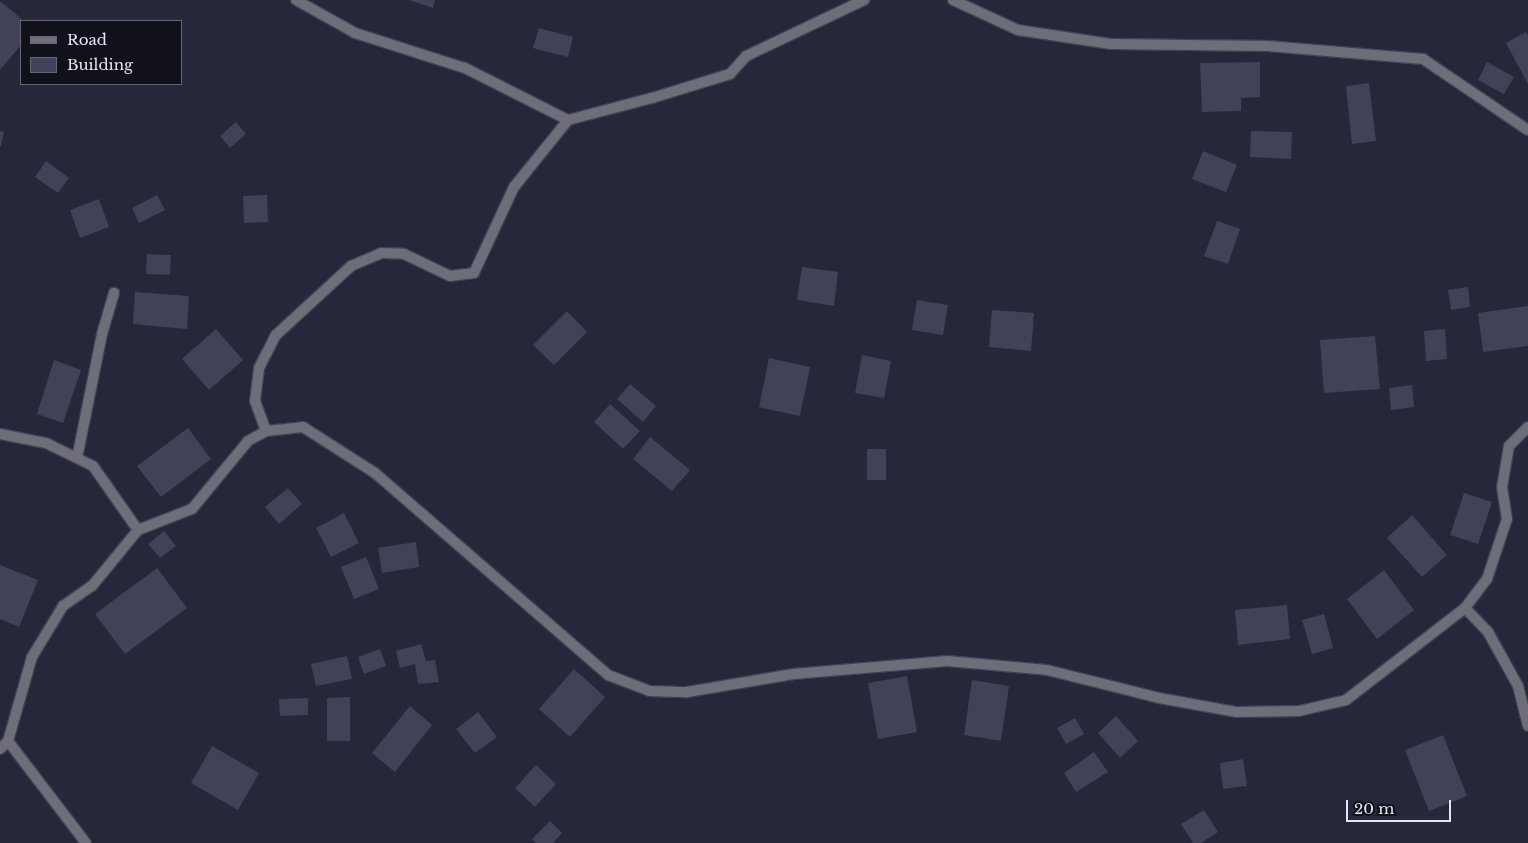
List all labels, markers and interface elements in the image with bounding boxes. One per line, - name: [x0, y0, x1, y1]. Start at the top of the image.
- legend: [20, 20, 182, 85]
- text: Road: [67, 30, 107, 49]
- text: Building: [67, 55, 133, 74]
- scale bar: [1348, 790, 1453, 822]
- text: 20 m: [1354, 799, 1394, 818]

